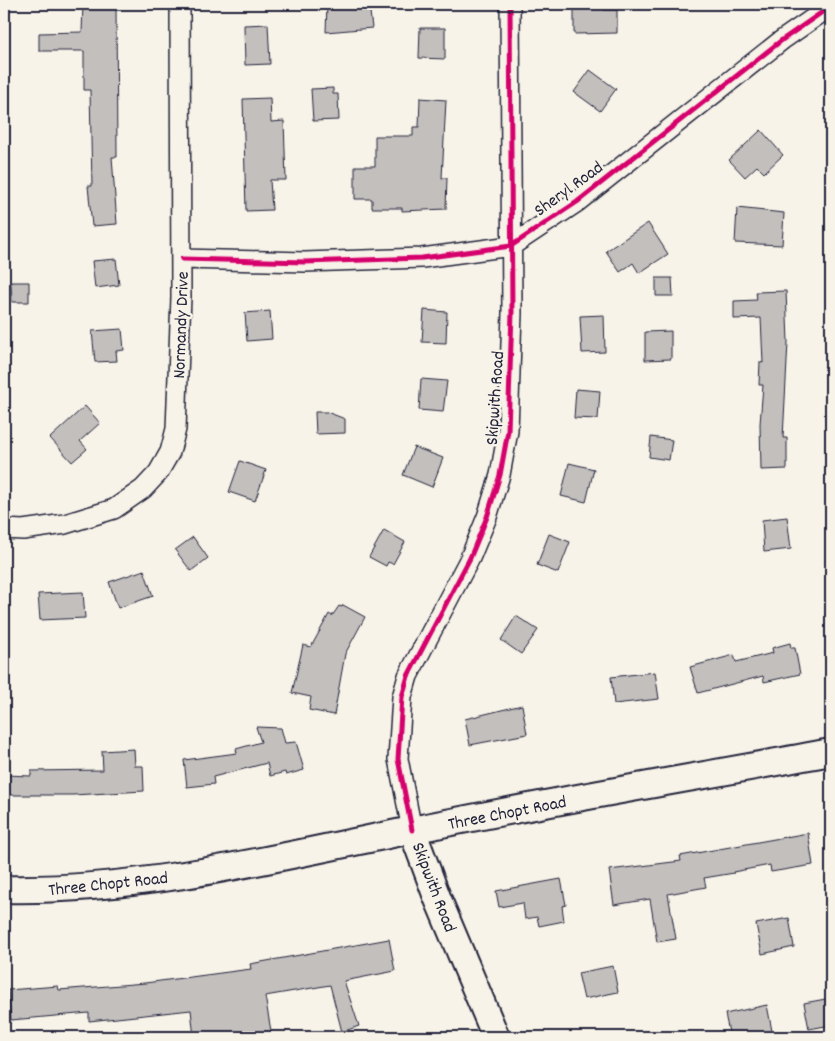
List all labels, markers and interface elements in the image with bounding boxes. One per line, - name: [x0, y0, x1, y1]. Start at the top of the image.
- street label: Sheryl Road: [530, 156, 609, 224]
- street label: Normandy Drive: [168, 271, 197, 379]
- street label: Skipwith Road: [481, 350, 512, 446]
- street label: Three Chopt Road: [446, 791, 569, 838]
- street label: Skipwith Road: [404, 839, 461, 936]
- street label: Three Chopt Road: [47, 867, 169, 904]

